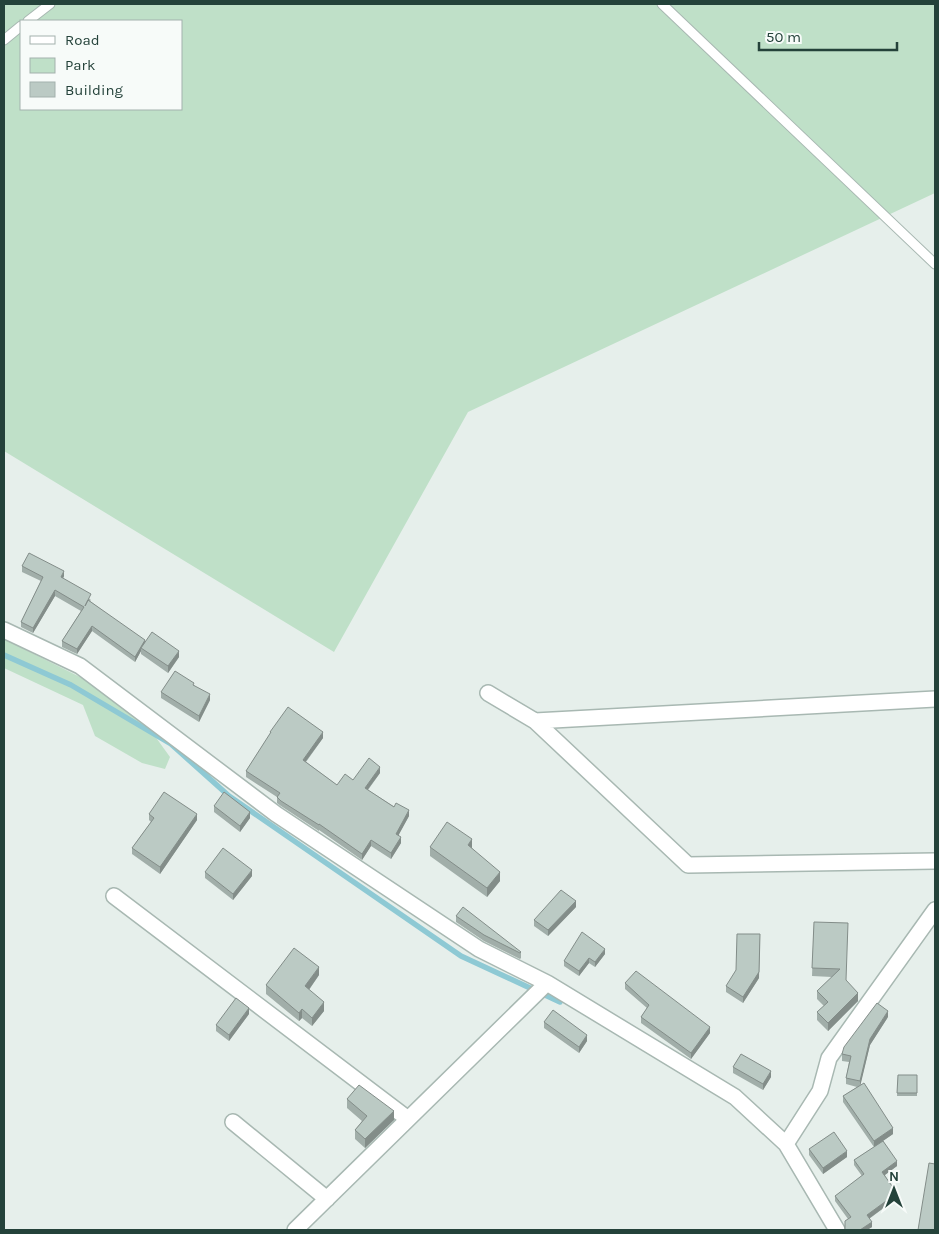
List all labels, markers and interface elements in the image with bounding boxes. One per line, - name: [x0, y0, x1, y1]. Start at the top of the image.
- legend: [20, 20, 182, 110]
- scale bar: [759, 20, 896, 52]
- text: 50 m: [766, 28, 801, 46]
- text: Road: [65, 31, 100, 49]
- text: Park: [65, 56, 95, 74]
- text: Building: [65, 81, 123, 99]
- north arrow: [869, 1164, 919, 1214]
- text: N: [889, 1168, 899, 1185]

